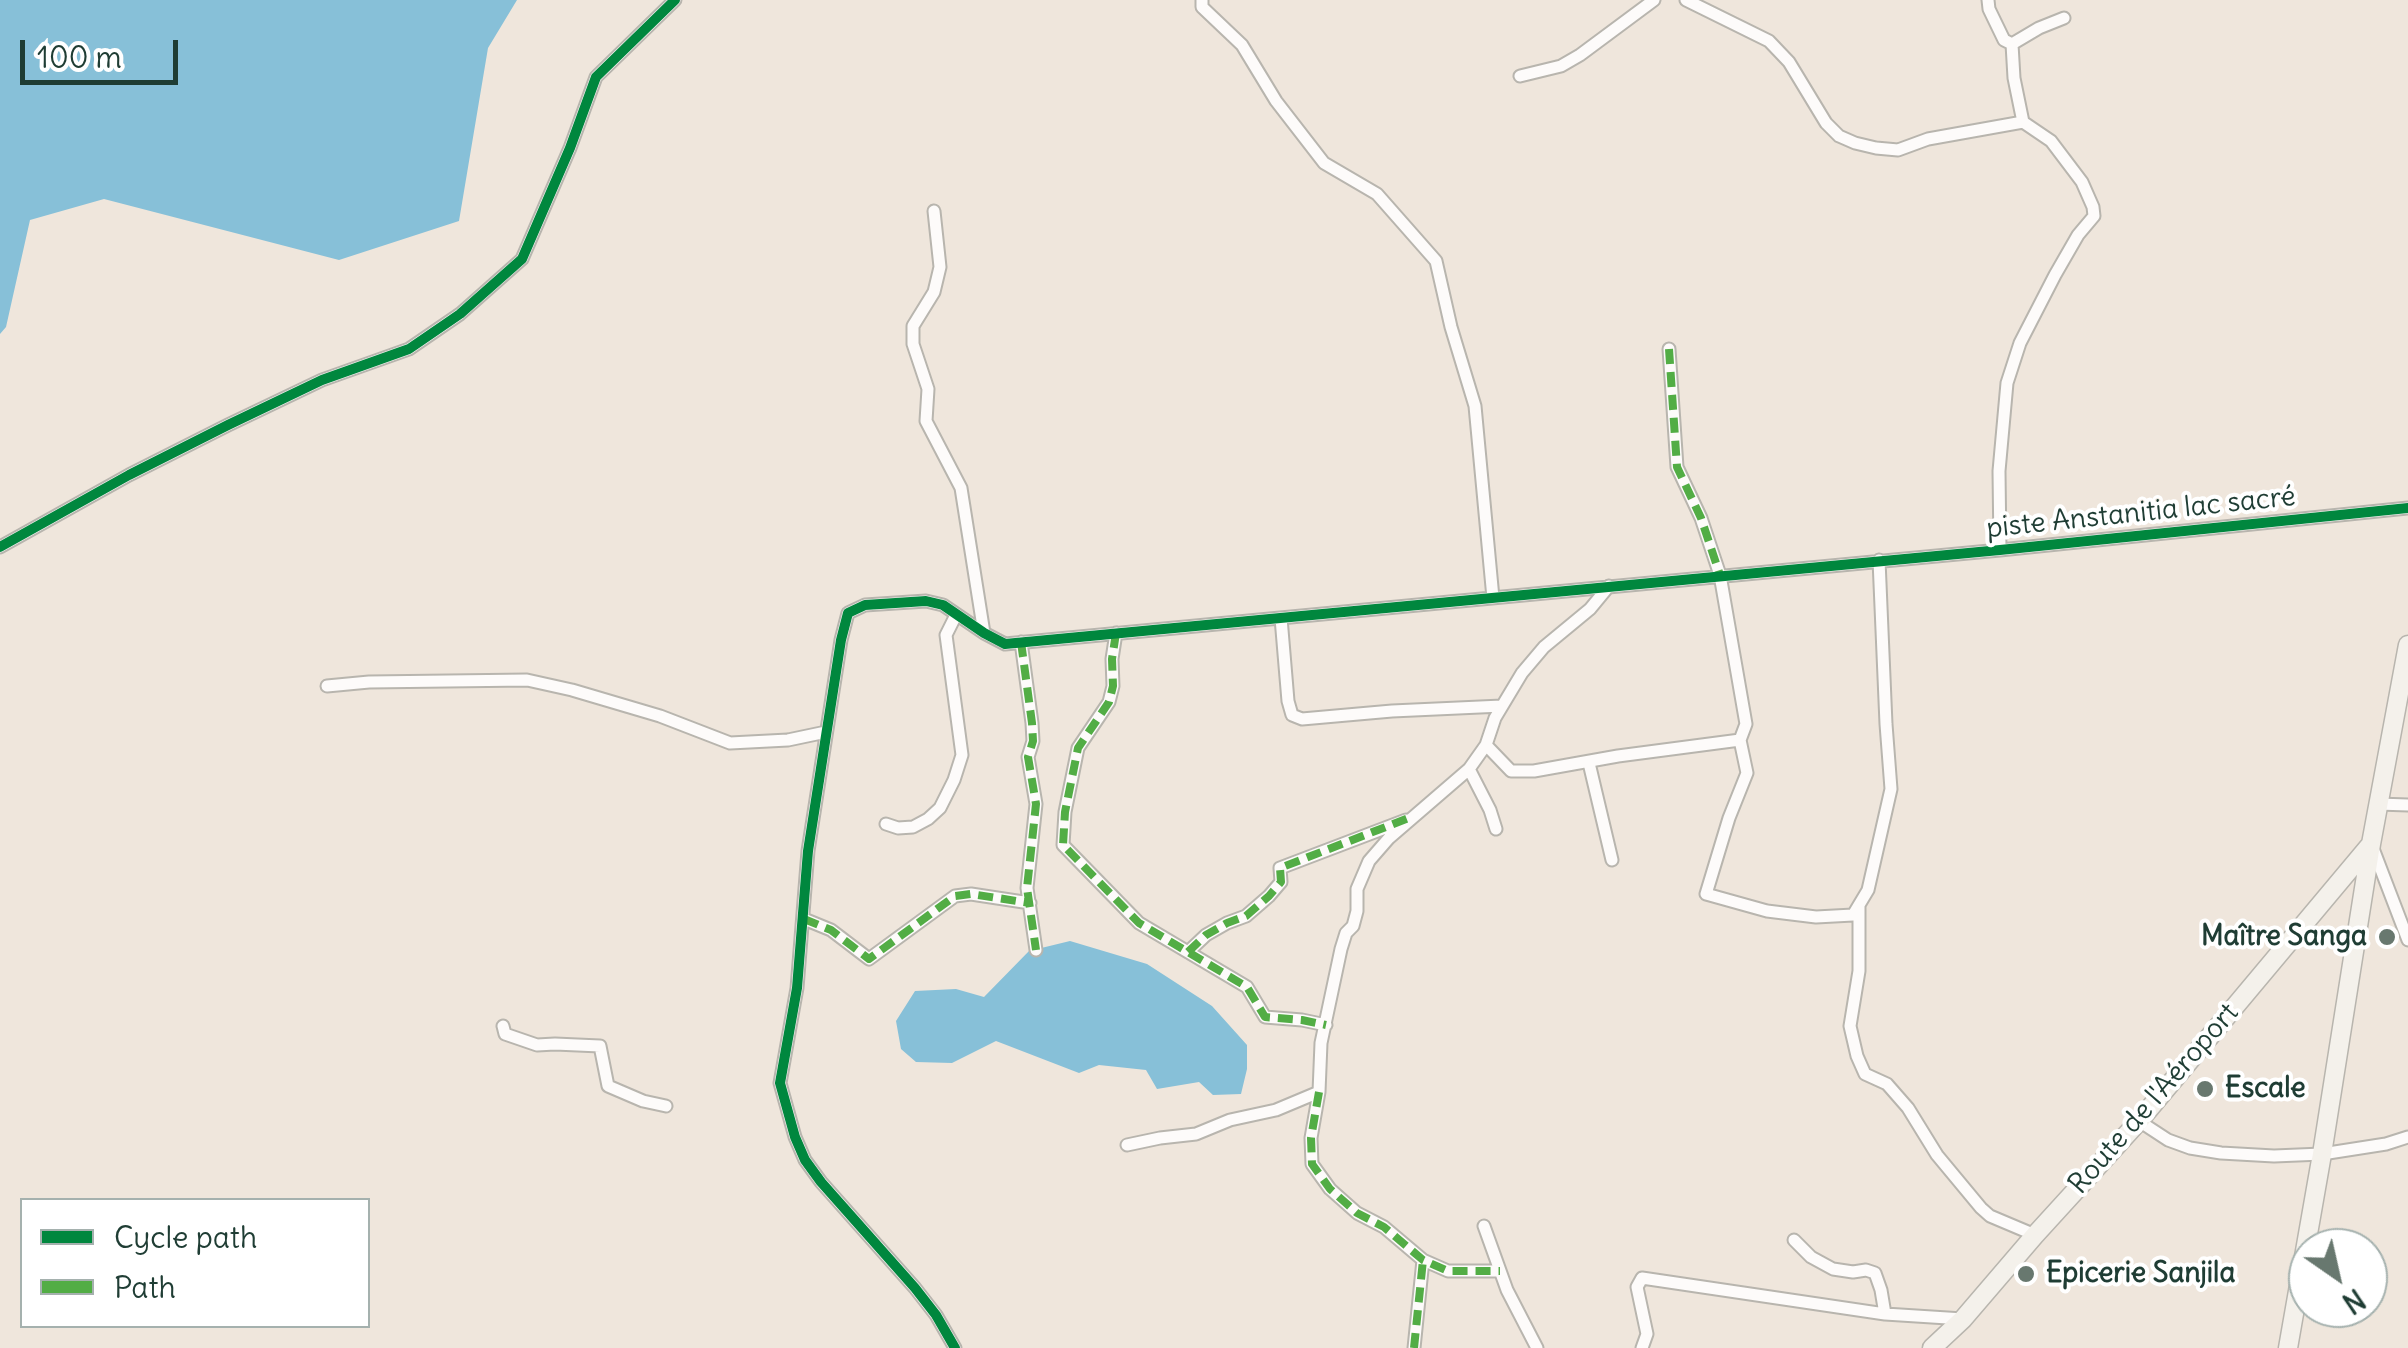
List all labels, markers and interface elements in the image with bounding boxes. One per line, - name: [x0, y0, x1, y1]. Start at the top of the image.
- scale bar: [25, 20, 182, 82]
- text: 100 m: [37, 38, 122, 76]
- street label: piste Anstanitia lac sacré: [1985, 480, 2297, 546]
- place label: Maître Sanga: [2201, 920, 2367, 954]
- marker: Maître Sanga: [2376, 926, 2398, 948]
- street label: Route de l'Aéroport: [2062, 997, 2246, 1201]
- place label: Escale: [2225, 1072, 2306, 1106]
- marker: Escale: [2194, 1078, 2216, 1100]
- legend: [20, 1198, 370, 1328]
- text: Cycle path: [114, 1218, 257, 1256]
- north arrow: [2288, 1228, 2388, 1328]
- place label: Epicerie Sanjila: [2046, 1257, 2235, 1291]
- marker: Epicerie Sanjila: [2015, 1263, 2037, 1285]
- text: Path: [114, 1268, 176, 1306]
- text: N: [2336, 1281, 2372, 1322]

